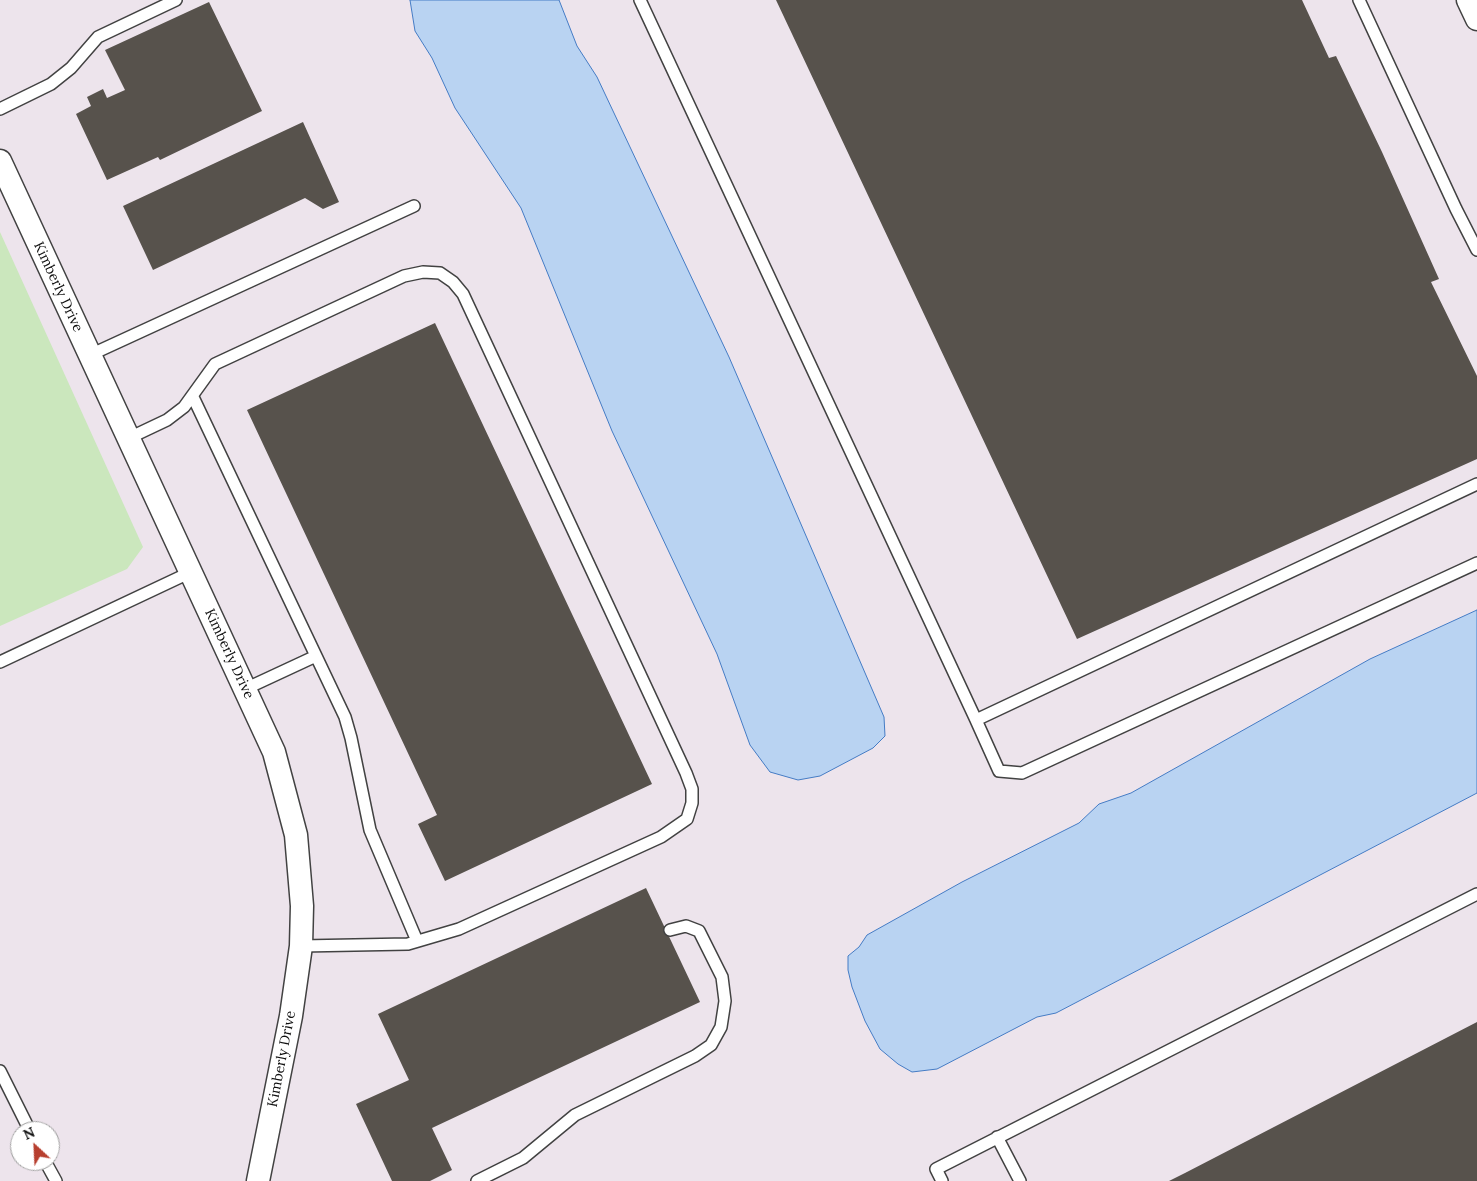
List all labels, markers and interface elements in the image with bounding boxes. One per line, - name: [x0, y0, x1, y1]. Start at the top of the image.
- street label: Kimberly Drive: [30, 239, 86, 335]
- street label: Kimberly Drive: [201, 606, 257, 702]
- street label: Kimberly Drive: [264, 1010, 300, 1108]
- north arrow: [10, 1121, 60, 1171]
- text: N: [20, 1123, 38, 1144]

